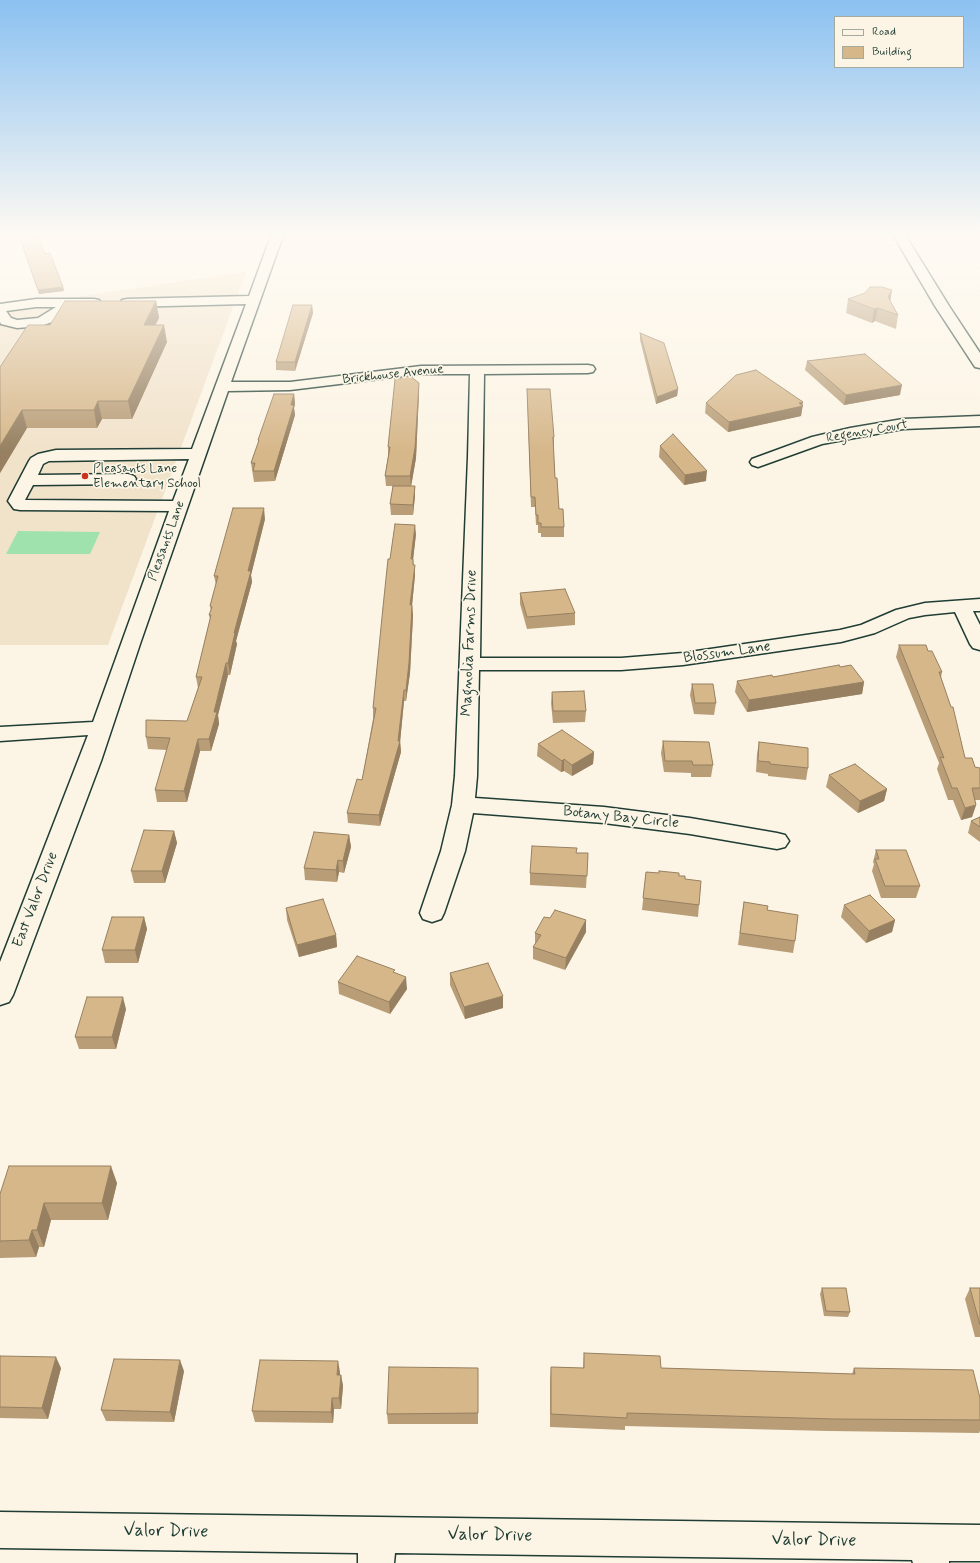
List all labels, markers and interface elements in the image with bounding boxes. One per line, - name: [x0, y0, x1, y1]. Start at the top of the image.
- legend: [834, 16, 964, 68]
- text: Road: [872, 24, 896, 40]
- text: Building: [872, 44, 912, 60]
- street label: Brickhouse Avenue: [342, 362, 444, 388]
- street label: Regency Court: [825, 417, 909, 447]
- place label: Pleasants Lane Elementary School: [93, 461, 201, 492]
- marker: Pleasants Lane Elementary School: [80, 471, 90, 481]
- street label: Pleasants Lane: [145, 499, 189, 583]
- street label: Magnolia Farms Drive: [458, 569, 482, 717]
- street label: Blossum Lane: [682, 638, 772, 668]
- street label: Botany Bay Circle: [562, 803, 680, 833]
- street label: East Valor Drive: [9, 850, 63, 950]
- street label: Valor Drive: [123, 1520, 209, 1544]
- street label: Valor Drive: [447, 1524, 533, 1548]
- street label: Valor Drive: [771, 1529, 857, 1553]

